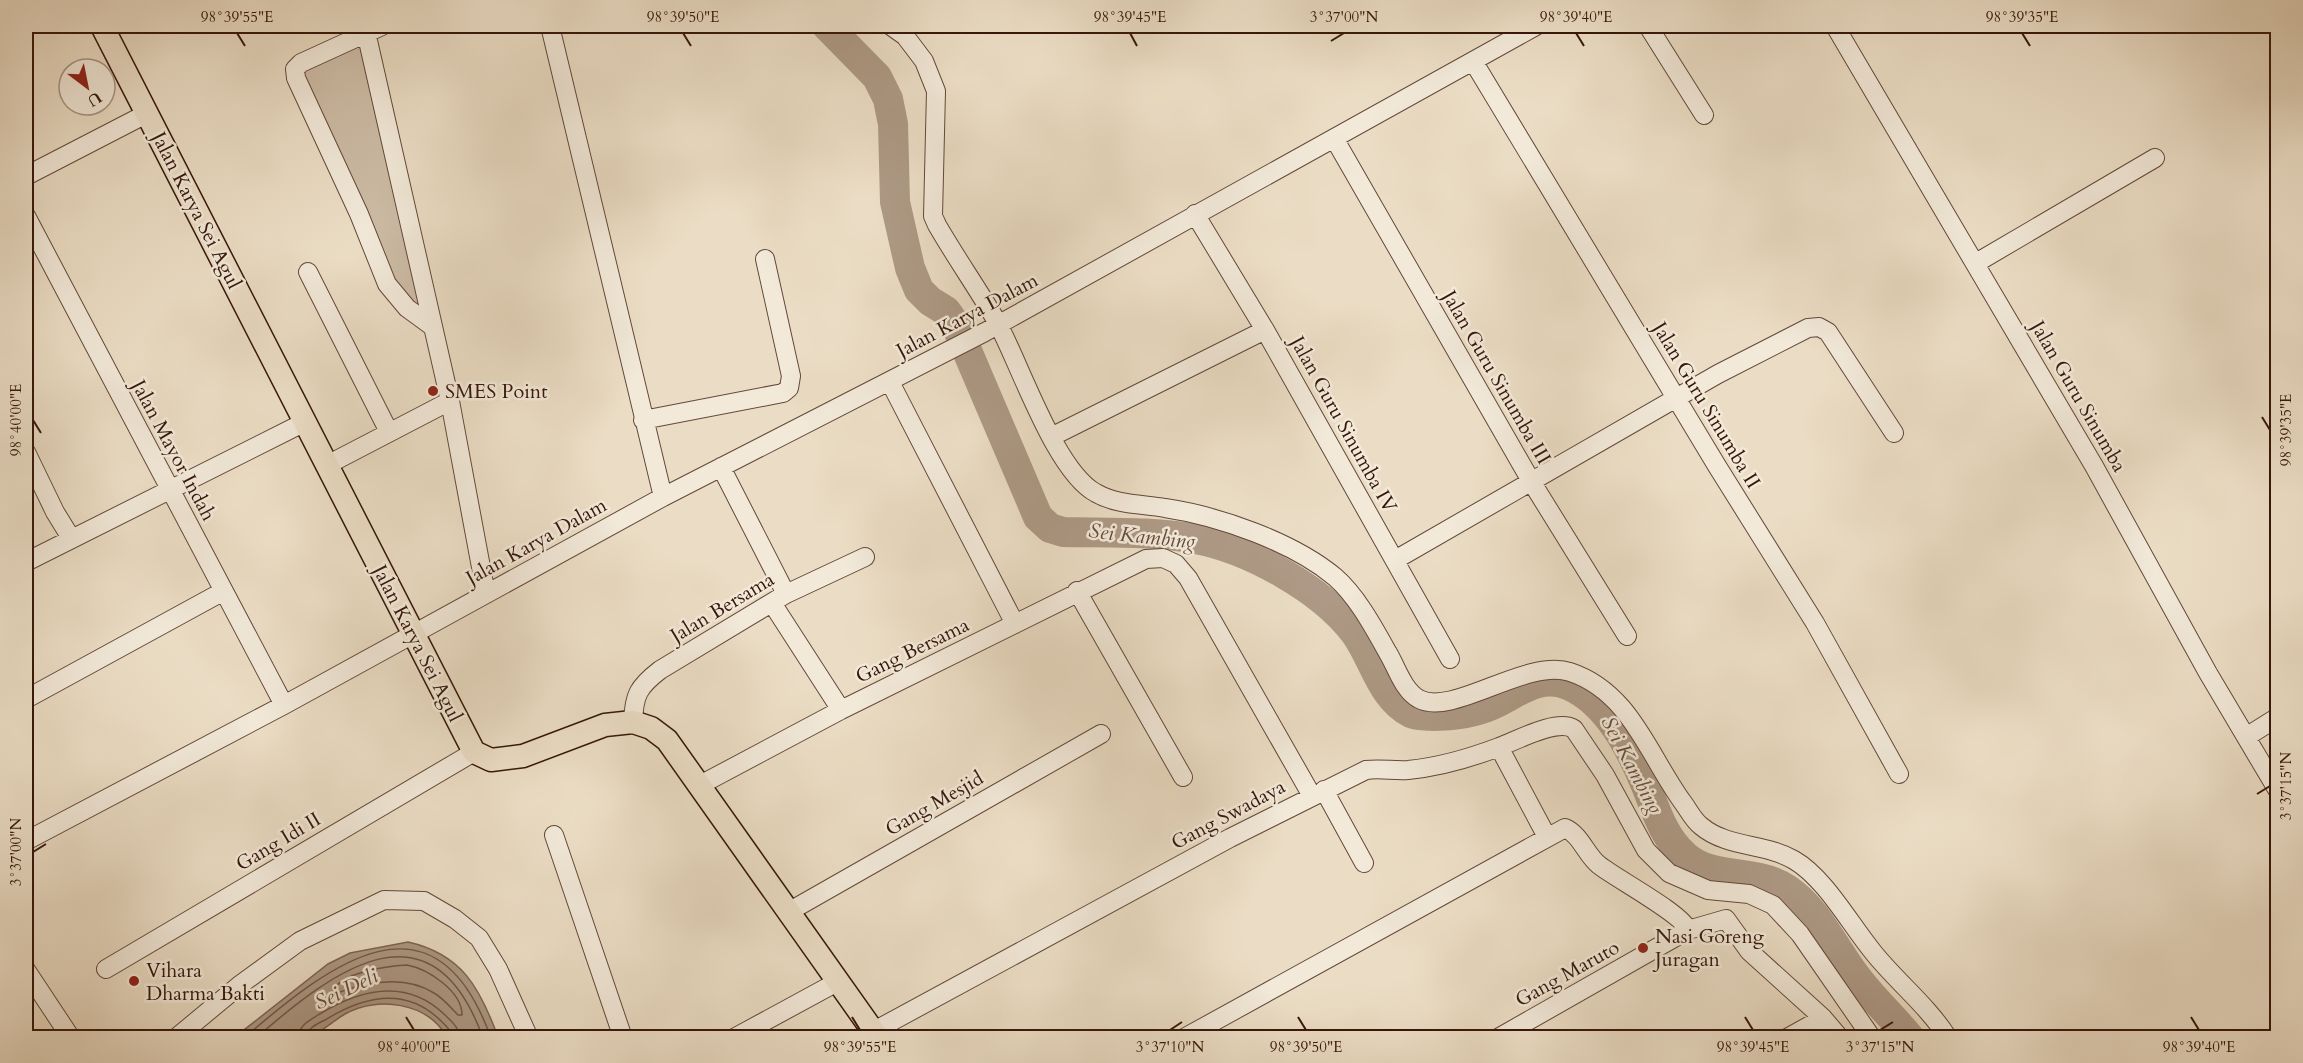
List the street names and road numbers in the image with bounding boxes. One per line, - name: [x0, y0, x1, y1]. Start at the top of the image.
- street label: Jalan Karya Sei Agul: [144, 124, 248, 293]
- street label: Jalan Karya Dalam: [889, 267, 1043, 366]
- street label: Jalan Guru Sinumba III: [1434, 283, 1557, 469]
- street label: Jalan Guru Sinumba: [2023, 313, 2133, 477]
- street label: Jalan Guru Sinumba II: [1645, 314, 1767, 493]
- street label: Jalan Guru Sinumba IV: [1282, 329, 1403, 517]
- street label: Jalan Mayor Indah: [124, 372, 222, 525]
- street label: Jalan Karya Dalam: [458, 492, 611, 593]
- street label: Jalan Karya Sei Agul: [365, 557, 469, 726]
- street label: Jalan Bersama: [663, 566, 780, 651]
- street label: Gang Bersama: [851, 611, 974, 690]
- street label: Gang Mesjid: [880, 764, 988, 842]
- street label: Gang Swadaya: [1166, 773, 1290, 856]
- street label: Gang Idi II: [231, 806, 326, 877]
- street label: Gang Maruto: [1510, 934, 1624, 1013]

